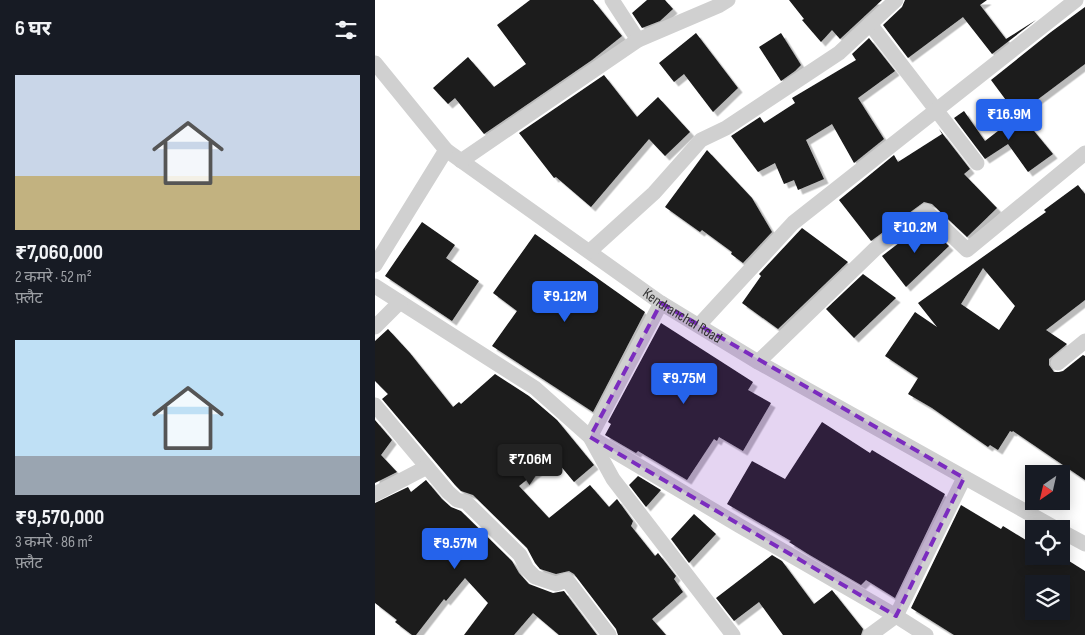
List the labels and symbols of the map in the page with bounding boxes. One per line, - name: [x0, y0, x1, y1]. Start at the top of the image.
- pin: ₹16.9M: [968, 98, 1050, 141]
- pin: ₹10.2M: [874, 212, 956, 254]
- pin: ₹9.12M: [524, 280, 606, 323]
- street label: Kendranchal Road: [639, 284, 725, 348]
- pin: ₹9.75M: [643, 362, 725, 405]
- pin: ₹7.06M: [489, 444, 571, 486]
- north arrow: [1025, 465, 1070, 510]
- pin: ₹9.57M: [414, 528, 496, 570]

